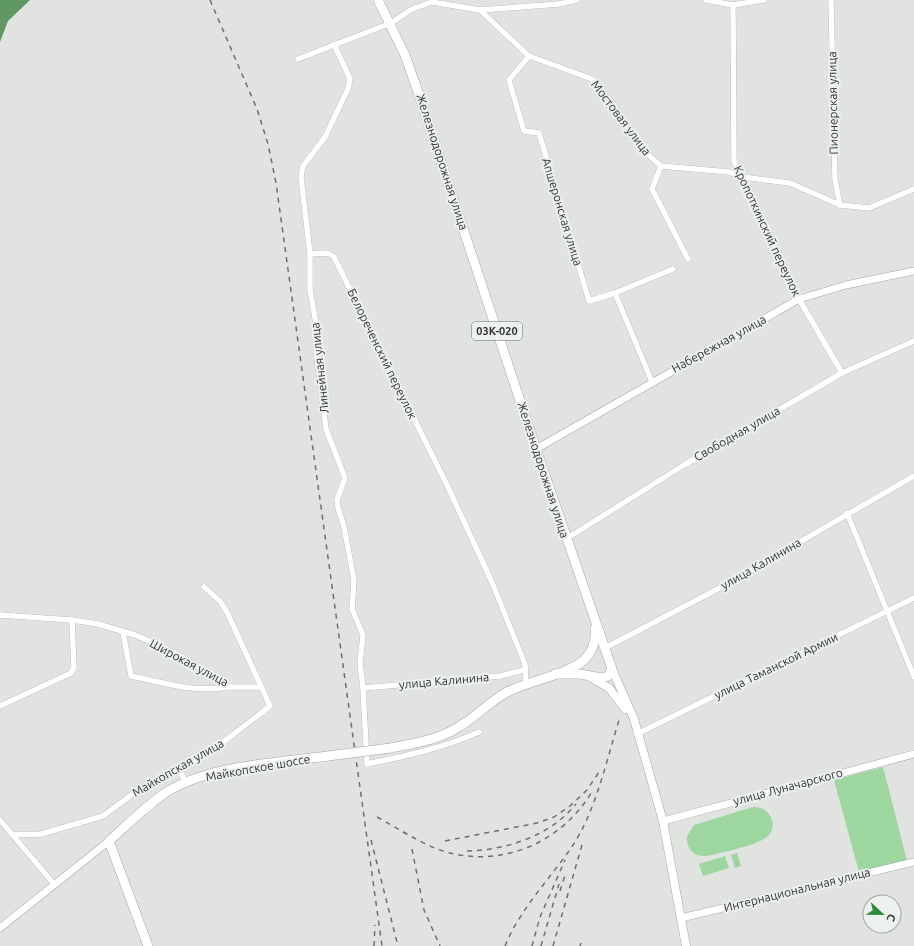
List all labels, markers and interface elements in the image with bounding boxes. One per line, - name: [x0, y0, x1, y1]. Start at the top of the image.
- street label: Пионерская улица: [825, 51, 840, 155]
- street label: Мостовая улица: [589, 78, 654, 158]
- street label: Железнодорожная улица: [414, 92, 471, 232]
- street label: Апшеронская улица: [540, 156, 585, 267]
- street label: Кропоткинский переулок: [731, 163, 803, 298]
- street label: Белореченский переулок: [345, 287, 420, 421]
- street label: Набережная улица: [669, 312, 768, 375]
- street label: Линейная улица: [308, 322, 331, 414]
- road number: 03К-020: [472, 322, 522, 340]
- street label: Железнодорожная улица: [515, 400, 572, 540]
- street label: Свободная улица: [691, 404, 782, 464]
- street label: улица Калинина: [718, 535, 803, 592]
- street label: улица Таманской Армии: [712, 630, 840, 701]
- street label: Широкая улица: [148, 636, 231, 689]
- street label: улица Калинина: [398, 670, 490, 691]
- street label: Майкопская улица: [130, 736, 226, 799]
- street label: Майкопское шоссе: [205, 752, 311, 783]
- street label: улица Луначарского: [732, 766, 844, 807]
- street label: Интернациональная улица: [722, 865, 871, 914]
- north arrow: [862, 894, 902, 934]
- text: С: [884, 912, 898, 923]

